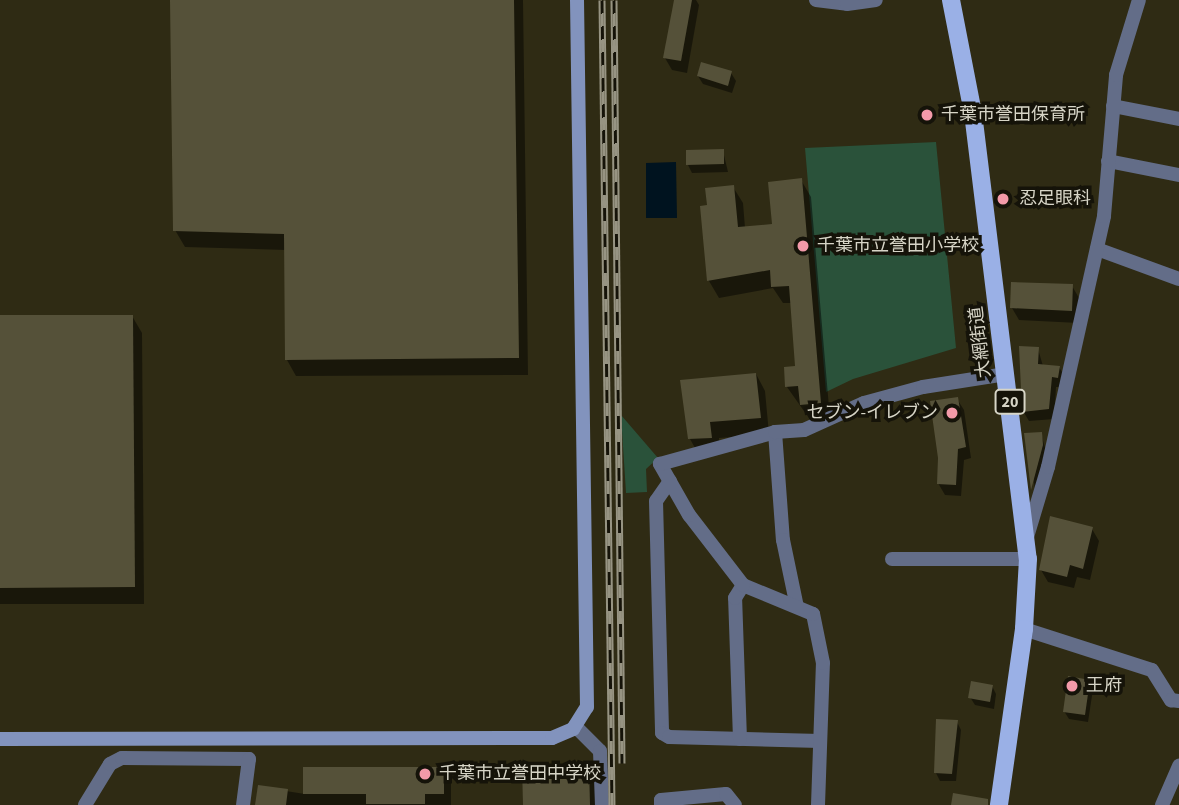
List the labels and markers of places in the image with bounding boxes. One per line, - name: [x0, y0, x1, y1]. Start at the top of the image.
- place label: 千葉市誉田保育所: [941, 104, 1085, 126]
- marker: 千葉市誉田保育所: [919, 107, 935, 123]
- place label: 忍足眼科: [1019, 188, 1091, 210]
- marker: 忍足眼科: [993, 189, 1013, 209]
- place label: 千葉市立誉田小学校: [817, 235, 979, 257]
- marker: 千葉市立誉田小学校: [795, 238, 811, 254]
- place label: セブン-イレブン: [806, 402, 938, 424]
- marker: セブン-イレブン: [944, 405, 960, 421]
- place label: 王府: [1086, 675, 1122, 697]
- marker: 王府: [1064, 678, 1080, 694]
- place label: 千葉市立誉田中学校: [439, 763, 601, 785]
- marker: 千葉市立誉田中学校: [417, 766, 433, 782]

